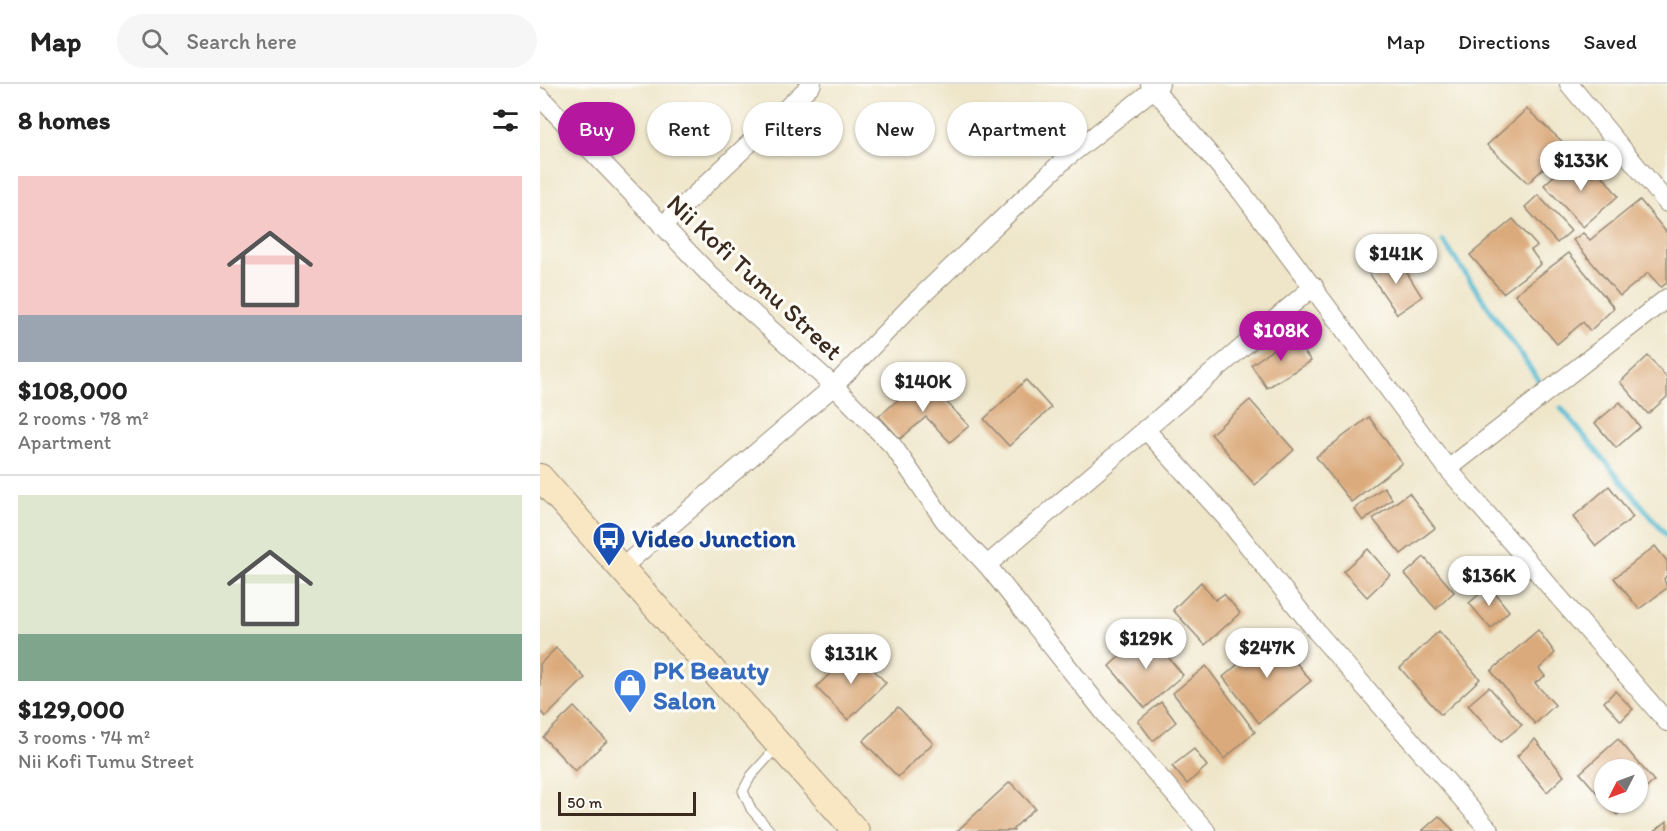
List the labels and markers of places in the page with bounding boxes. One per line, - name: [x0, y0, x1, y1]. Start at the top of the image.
- pin: $133K: [1539, 141, 1623, 192]
- pin: $141K: [1354, 234, 1438, 285]
- pin: $108K: [1239, 311, 1323, 362]
- pin: $140K: [881, 362, 965, 413]
- bus stop icon: Video Junction: [591, 520, 627, 567]
- place label: Video Junction: [632, 522, 796, 554]
- pin: $136K: [1447, 556, 1531, 607]
- pin: $129K: [1104, 619, 1188, 670]
- pin: $247K: [1225, 628, 1309, 679]
- pin: $131K: [809, 634, 893, 685]
- place label: PK Beauty Salon: [653, 654, 769, 716]
- shop icon: PK Beauty Salon: [612, 667, 648, 714]

